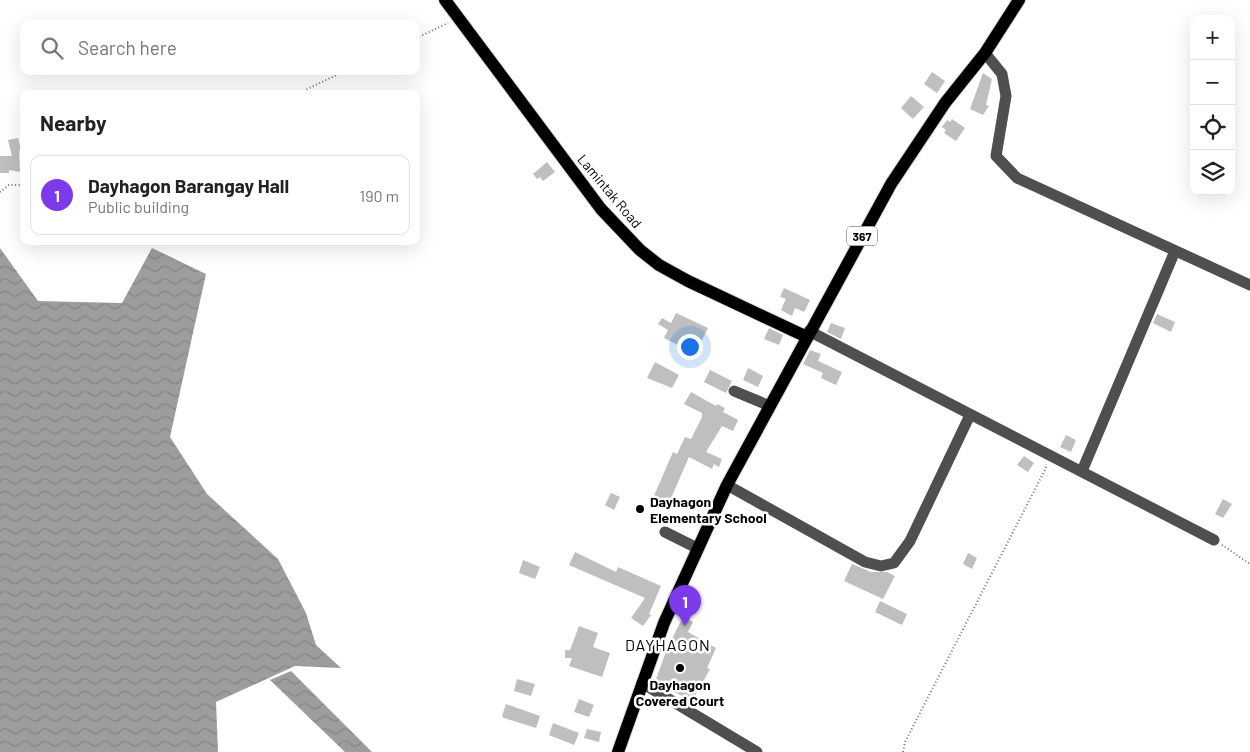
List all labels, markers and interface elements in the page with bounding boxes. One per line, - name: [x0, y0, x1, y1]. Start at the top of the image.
- map controls: [1190, 15, 1235, 195]
- button: +: [1190, 15, 1235, 60]
- search box: [20, 20, 420, 75]
- icon: search: [38, 34, 66, 62]
- text: Search here: [78, 36, 177, 59]
- button: −: [1190, 60, 1235, 105]
- button: locate: [1190, 105, 1235, 150]
- text: Nearby: [40, 110, 106, 135]
- button: layers: [1190, 150, 1235, 195]
- street label: Lamintak Road: [574, 151, 646, 231]
- text: Dayhagon Barangay Hall: [88, 174, 289, 197]
- text: 1: [54, 186, 60, 205]
- text: 190 m: [360, 186, 399, 205]
- text: Public building: [88, 197, 189, 216]
- road number: 367: [847, 227, 877, 246]
- your location: [677, 334, 703, 360]
- place label: Dayhagon Elementary School: [650, 493, 767, 526]
- marker: Dayhagon Elementary School: [634, 503, 646, 515]
- pin: 1: [669, 585, 701, 626]
- district label: DAYHAGON: [625, 635, 711, 654]
- marker: Dayhagon Covered Court: [674, 662, 686, 674]
- place label: Dayhagon Covered Court: [636, 676, 724, 709]

